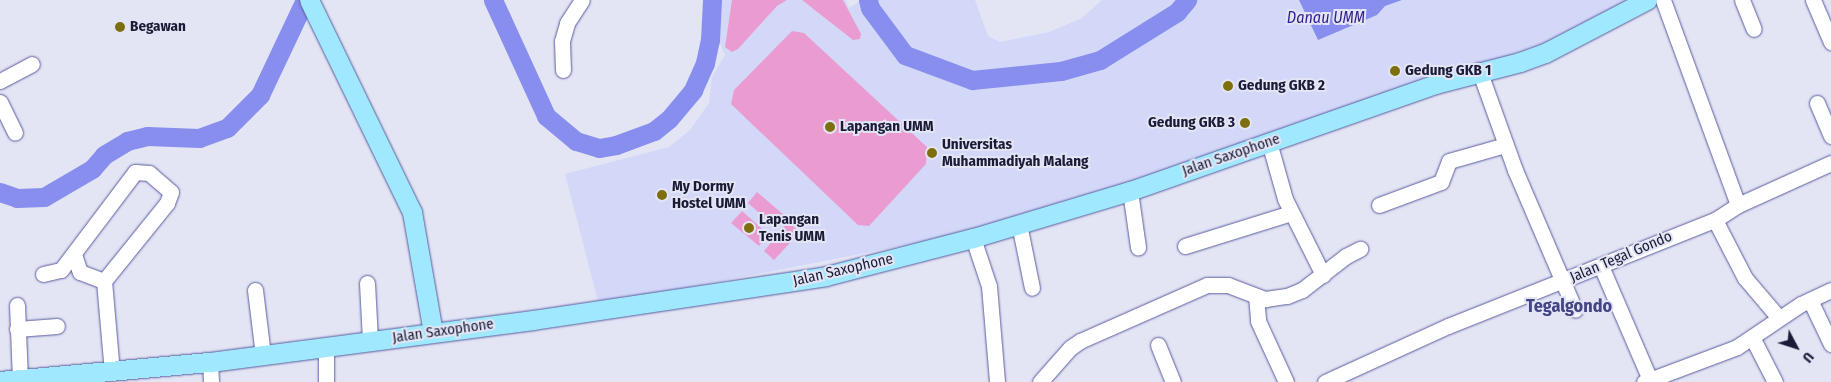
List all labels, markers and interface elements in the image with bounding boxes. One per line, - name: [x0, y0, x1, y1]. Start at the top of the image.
- water label: Danau UMM: [1287, 8, 1365, 28]
- place label: Begawan: [130, 18, 186, 36]
- marker: Begawan: [114, 21, 126, 33]
- place label: Gedung GKB 1: [1405, 62, 1491, 80]
- marker: Gedung GKB 1: [1389, 65, 1401, 77]
- place label: Gedung GKB 2: [1238, 77, 1325, 95]
- marker: Gedung GKB 2: [1222, 80, 1234, 92]
- place label: Gedung GKB 3: [1148, 114, 1235, 132]
- marker: Gedung GKB 3: [1239, 117, 1251, 129]
- place label: Lapangan UMM: [840, 118, 934, 136]
- marker: Lapangan UMM: [824, 121, 836, 133]
- street label: Jalan Saxophone: [1180, 130, 1282, 180]
- place label: Universitas Muhammadiyah Malang: [942, 135, 1088, 170]
- marker: Universitas Muhammadiyah Malang: [926, 147, 938, 159]
- place label: My Dormy Hostel UMM: [672, 177, 746, 212]
- marker: My Dormy Hostel UMM: [656, 189, 668, 201]
- place label: Lapangan Tenis UMM: [759, 210, 825, 245]
- marker: Lapangan Tenis UMM: [743, 222, 755, 234]
- street label: Jalan Tegal Gondo: [1567, 227, 1675, 287]
- street label: Jalan Saxophone: [791, 250, 895, 290]
- district label: Tegalgondo: [1526, 295, 1612, 317]
- street label: Jalan Saxophone: [391, 315, 495, 347]
- north arrow: [1771, 322, 1821, 372]
- text: U: [1799, 348, 1817, 366]

